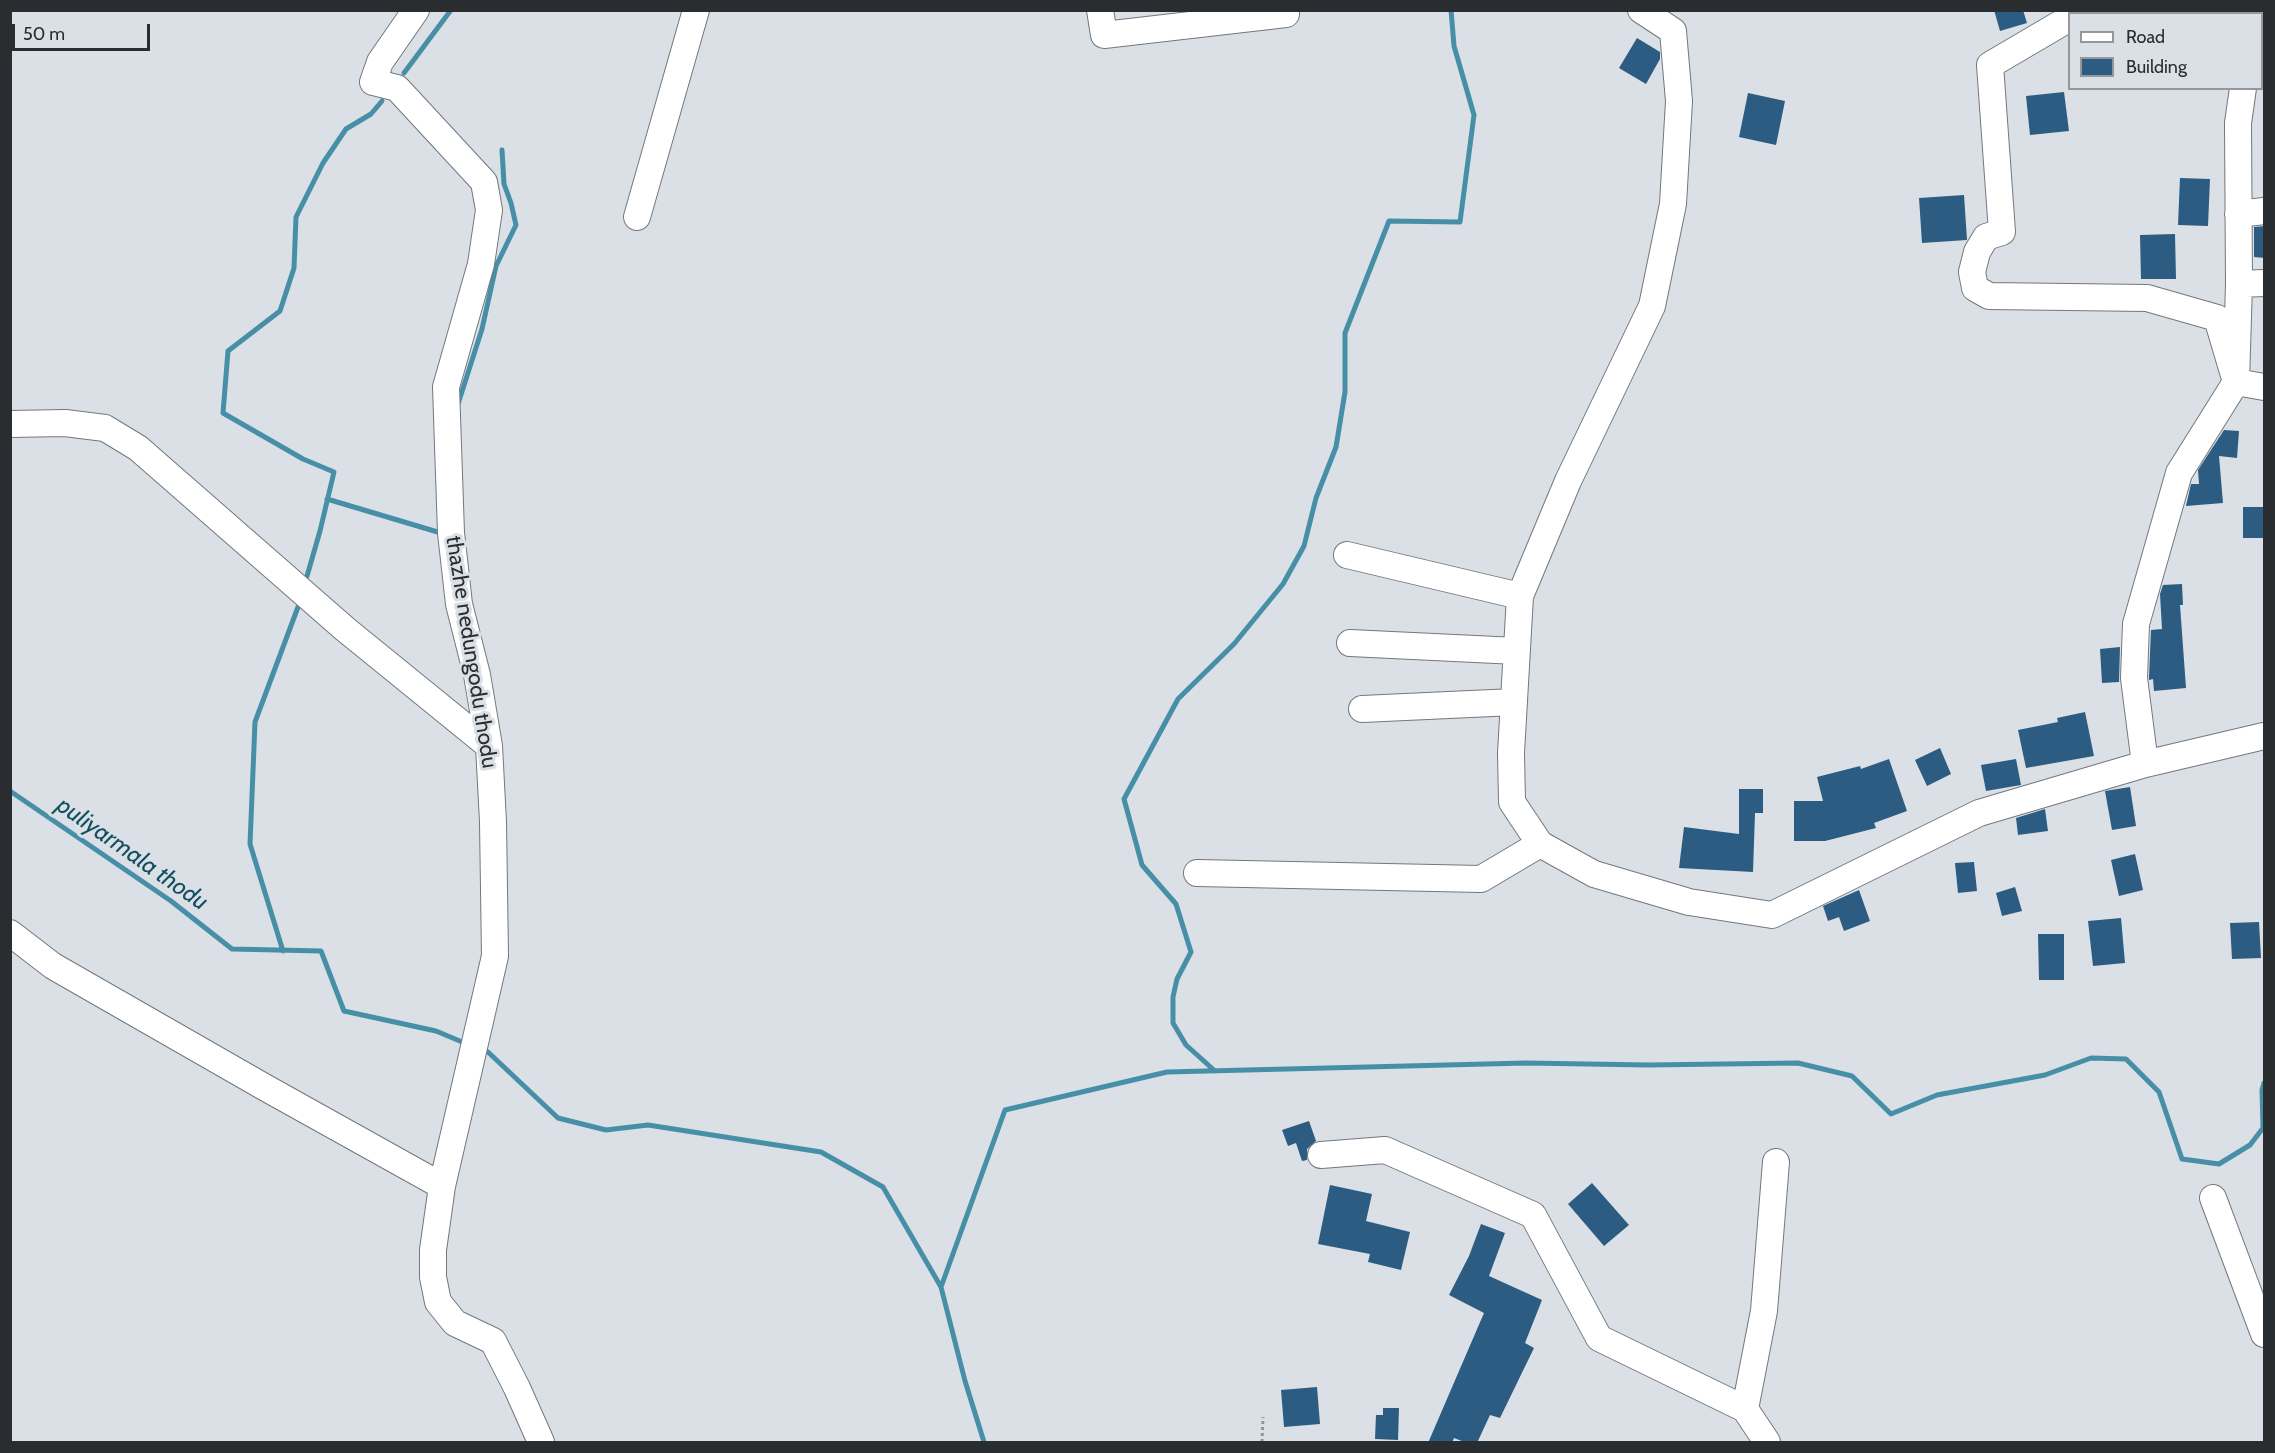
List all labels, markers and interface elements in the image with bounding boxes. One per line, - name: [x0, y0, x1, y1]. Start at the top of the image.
- scale bar: [15, 12, 153, 50]
- legend: [2068, 12, 2263, 90]
- text: 50 m: [23, 23, 65, 45]
- text: Road: [2126, 26, 2165, 48]
- text: Building: [2126, 56, 2187, 78]
- street label: thazhe nedungodu thodu: [440, 534, 502, 770]
- water label: puliyarmala thodu: [51, 791, 213, 917]

